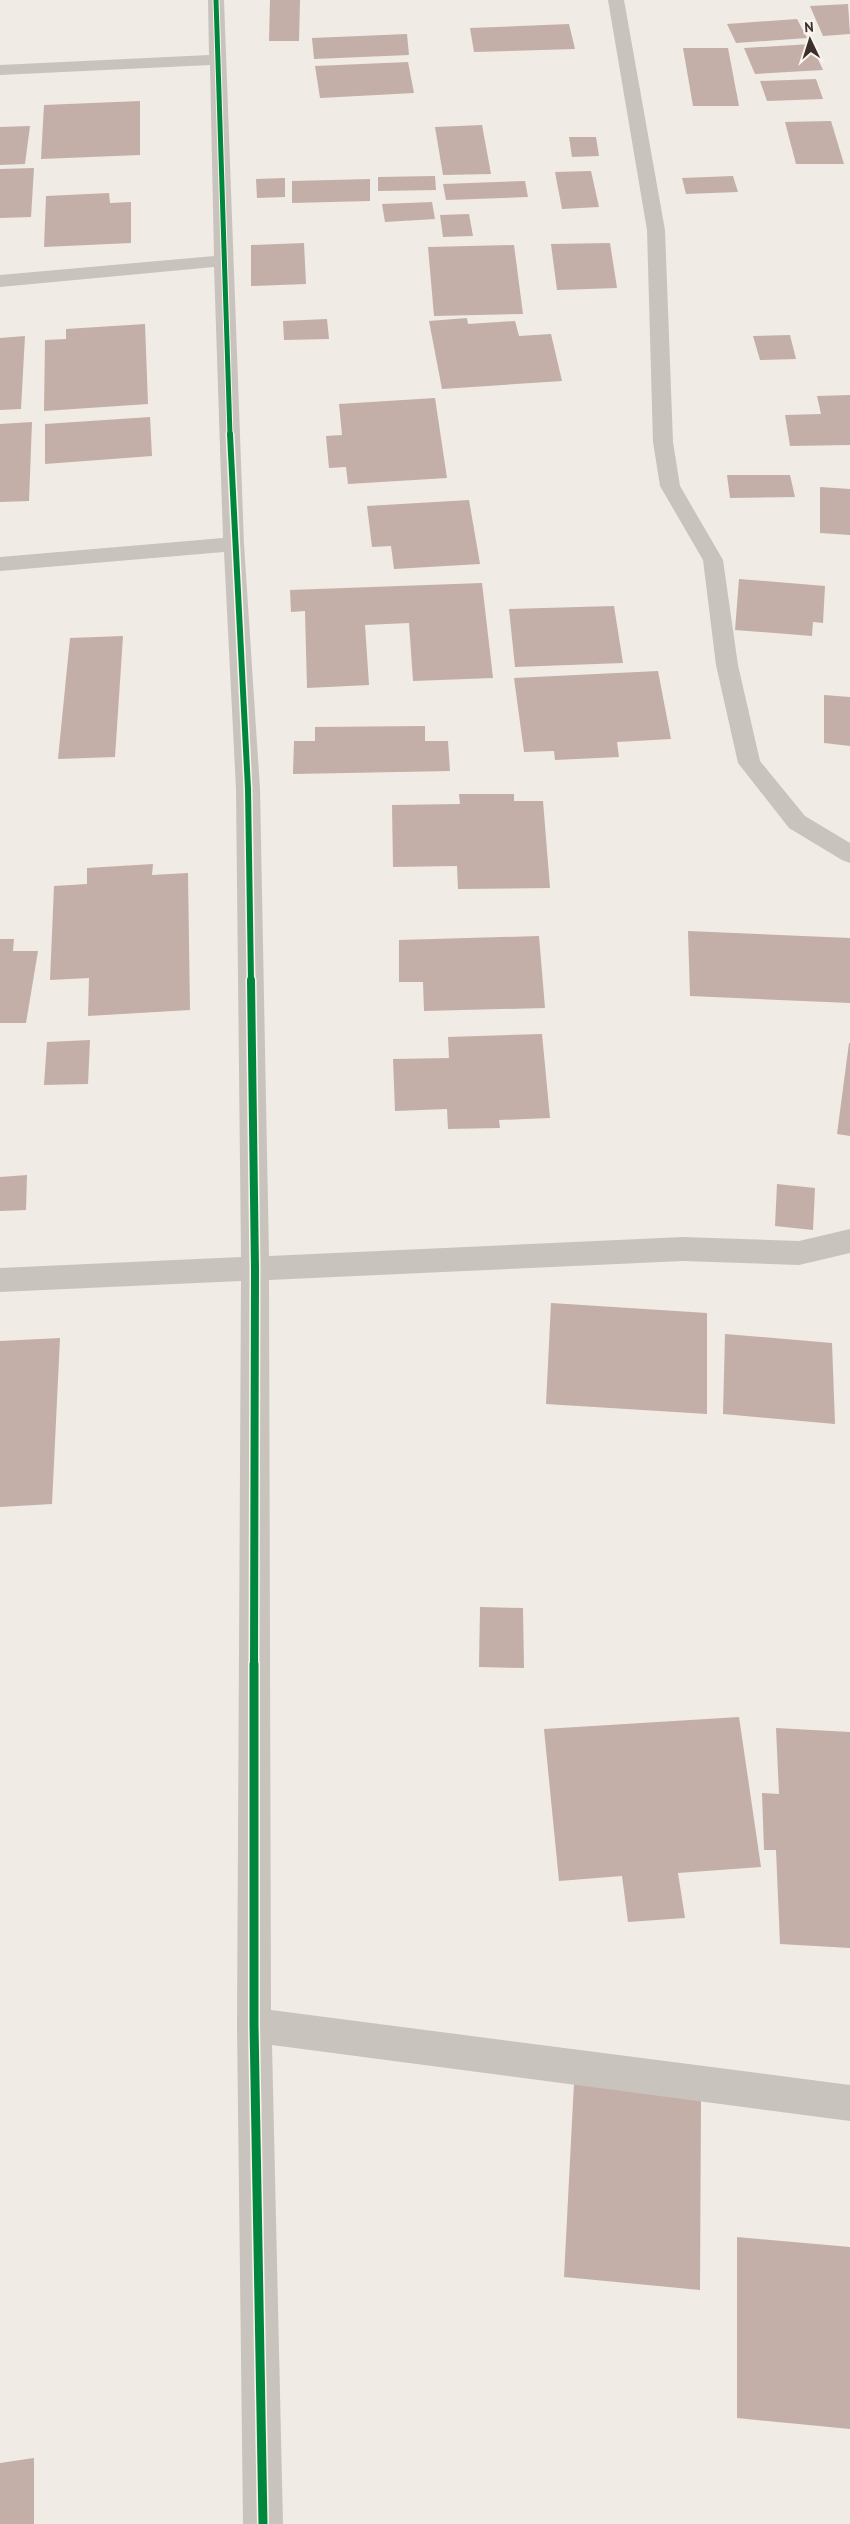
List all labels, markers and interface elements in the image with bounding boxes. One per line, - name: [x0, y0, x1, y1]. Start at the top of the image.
- north arrow: [785, 15, 835, 65]
- text: N: [804, 18, 814, 36]

